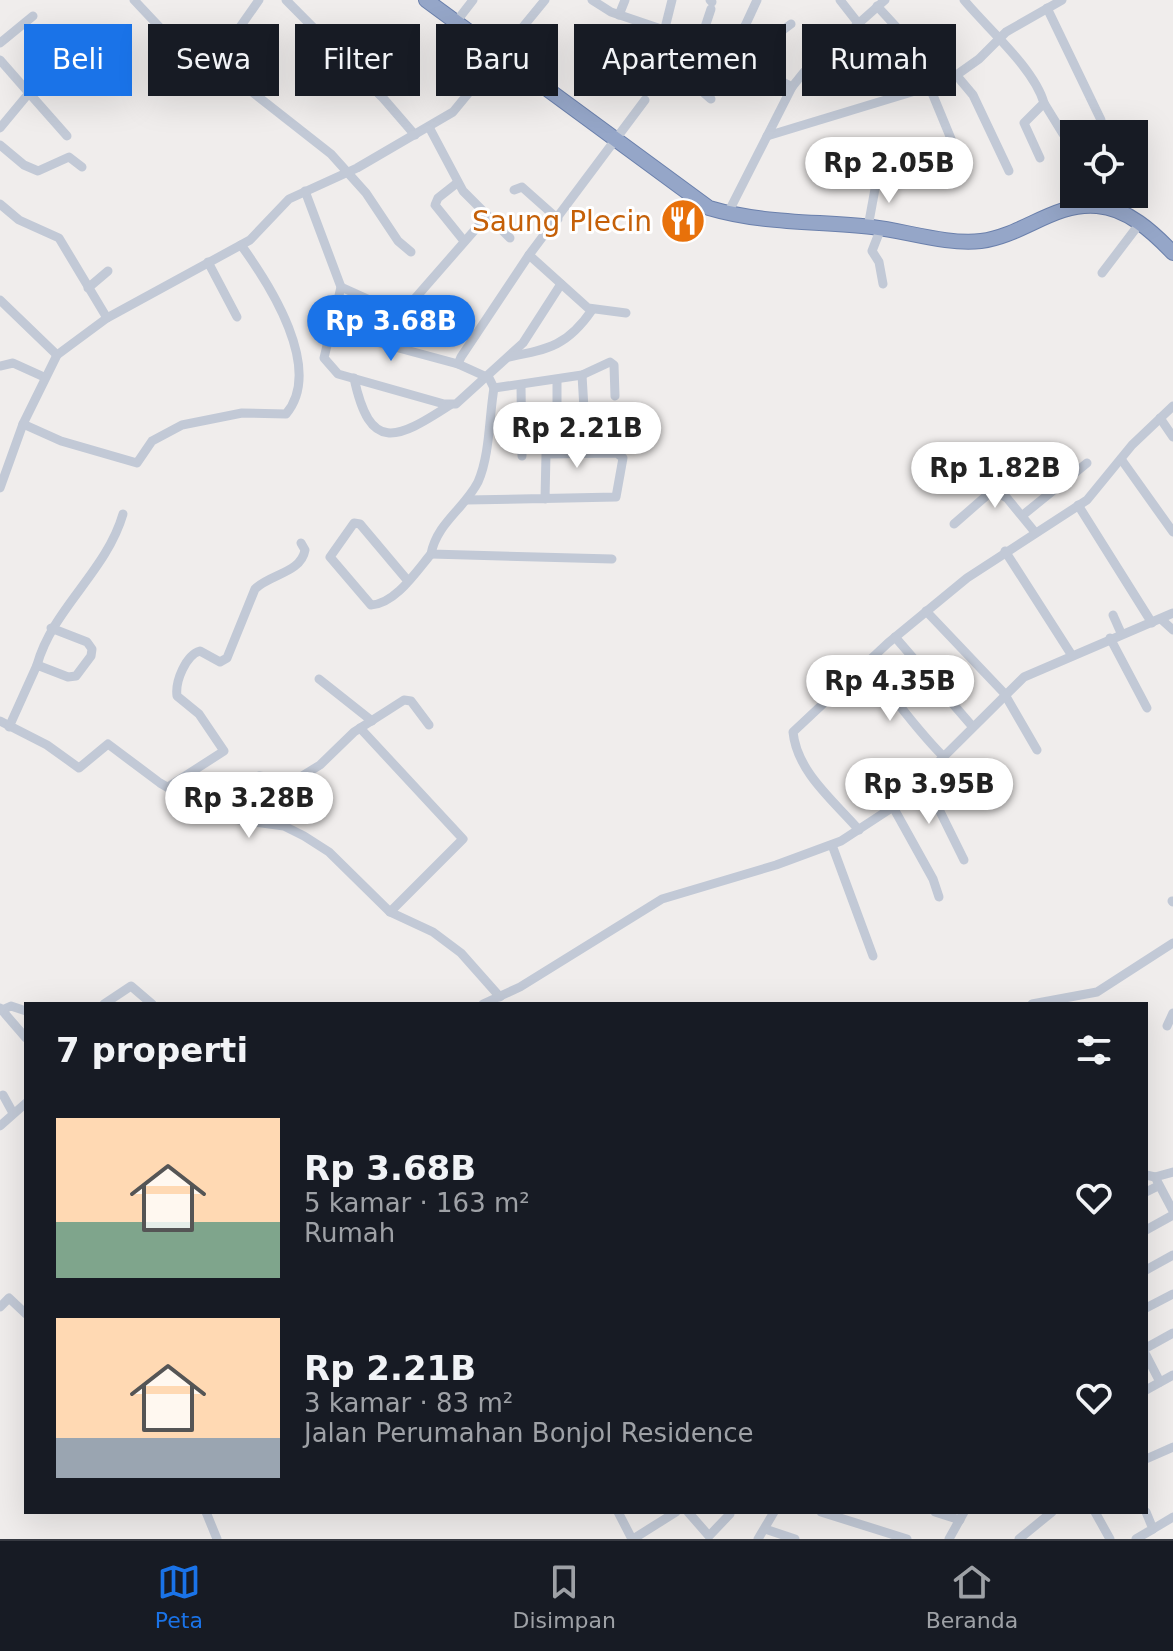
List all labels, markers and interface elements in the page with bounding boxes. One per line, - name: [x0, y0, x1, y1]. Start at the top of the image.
- chip: Beli: [24, 24, 132, 96]
- chip: Sewa: [148, 24, 279, 96]
- chip: Filter: [295, 24, 420, 96]
- chip: Baru: [436, 24, 558, 96]
- chip: Apartemen: [574, 24, 786, 96]
- chip: Rumah: [802, 24, 956, 96]
- map controls: [1060, 120, 1148, 208]
- button: locate: [1060, 120, 1148, 208]
- pin: Rp 2.05B: [806, 137, 972, 205]
- text: Rp 2.05B: [823, 148, 955, 178]
- restaurant icon: Saung Plecin: [659, 197, 707, 245]
- place label: Saung Plecin: [472, 205, 652, 238]
- pin: Rp 3.68B: [308, 295, 474, 363]
- text: Rp 3.68B: [325, 306, 457, 336]
- pin: Rp 2.21B: [494, 402, 660, 470]
- text: Rp 2.21B: [511, 413, 643, 443]
- pin: Rp 1.82B: [912, 442, 1078, 510]
- text: Rp 1.82B: [929, 453, 1061, 483]
- pin: Rp 4.35B: [807, 655, 973, 723]
- text: Rp 4.35B: [824, 666, 956, 696]
- pin: Rp 3.95B: [846, 758, 1012, 826]
- text: Rp 3.95B: [863, 769, 995, 799]
- pin: Rp 3.28B: [166, 772, 332, 840]
- text: Rp 3.28B: [183, 783, 315, 813]
- icon: filters: [1072, 1028, 1116, 1072]
- text: 7 properti: [56, 1030, 248, 1070]
- text: Rp 3.68B: [304, 1148, 476, 1188]
- icon: home: [120, 1150, 216, 1246]
- icon: heart: [1072, 1176, 1116, 1220]
- text: 5 kamar · 163 m²: [304, 1188, 530, 1218]
- text: Rumah: [304, 1218, 395, 1248]
- text: Rp 2.21B: [304, 1348, 476, 1388]
- icon: home: [120, 1350, 216, 1446]
- icon: heart: [1072, 1376, 1116, 1420]
- text: 3 kamar · 83 m²: [304, 1388, 513, 1418]
- text: Jalan Perumahan Bonjol Residence: [304, 1418, 754, 1448]
- tab: Peta: [155, 1560, 203, 1633]
- tab: Disimpan: [513, 1560, 616, 1633]
- tab: Beranda: [926, 1560, 1018, 1633]

